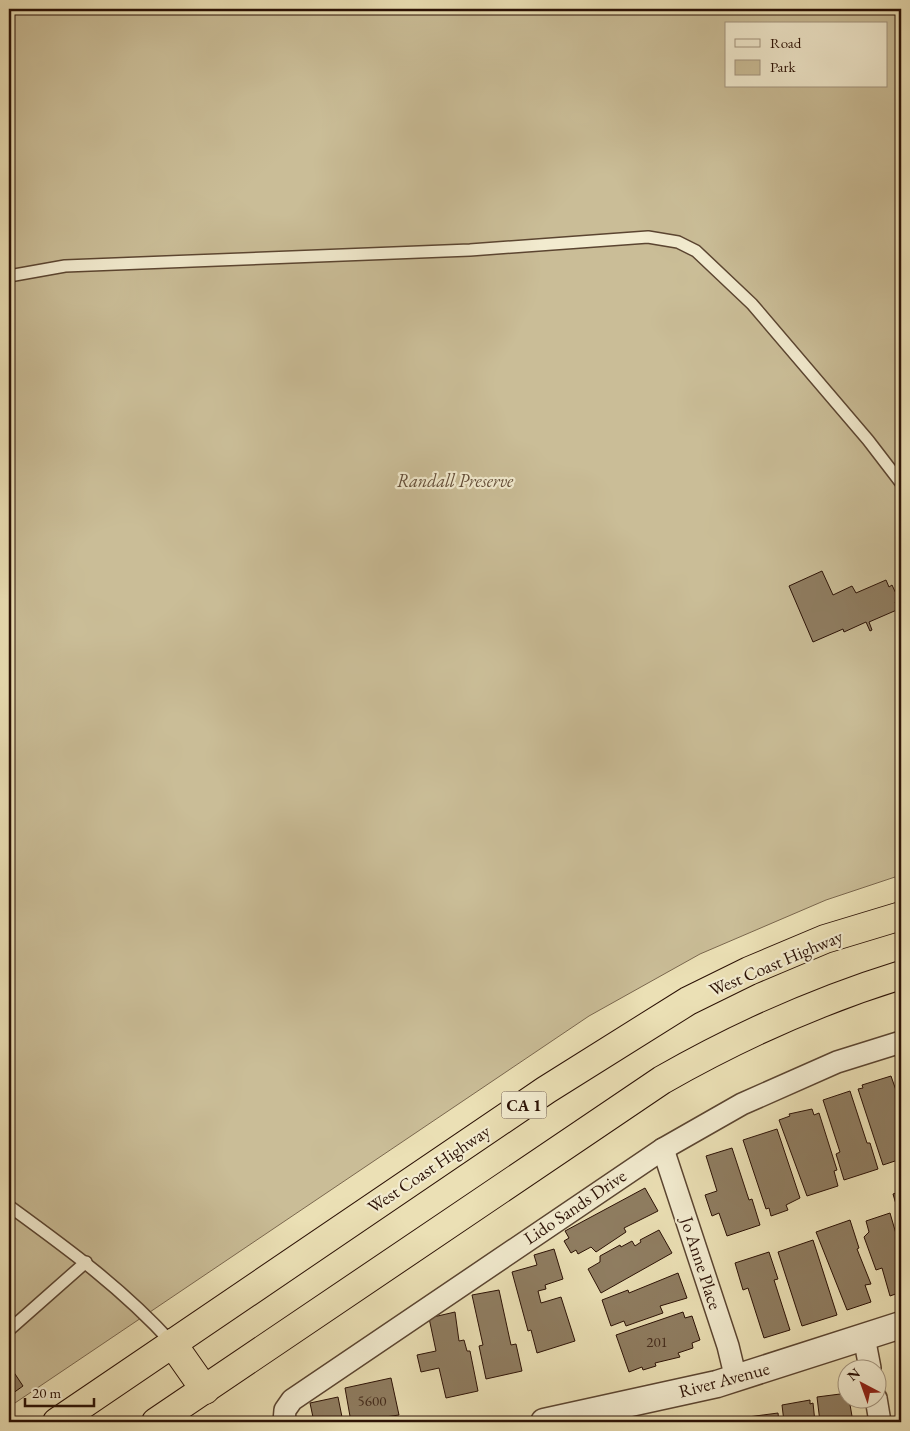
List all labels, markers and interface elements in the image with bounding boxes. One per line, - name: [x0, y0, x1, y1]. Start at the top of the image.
- legend: [725, 22, 888, 88]
- text: Road: [770, 33, 802, 52]
- text: Park: [770, 57, 797, 76]
- park label: Randall Preserve: [397, 469, 514, 492]
- street label: West Coast Highway: [706, 924, 846, 1001]
- road number: CA 1: [502, 1092, 546, 1118]
- street label: West Coast Highway: [363, 1119, 494, 1218]
- street label: Lido Sands Drive: [519, 1164, 630, 1249]
- street label: Jo Anne Place: [675, 1212, 727, 1312]
- house number: 201: [646, 1332, 668, 1351]
- street label: River Avenue: [676, 1356, 772, 1403]
- north arrow: [838, 1358, 888, 1408]
- text: N: [843, 1363, 864, 1385]
- scale bar: [25, 1376, 94, 1408]
- text: 20 m: [32, 1383, 61, 1402]
- house number: 5600: [358, 1391, 386, 1410]

